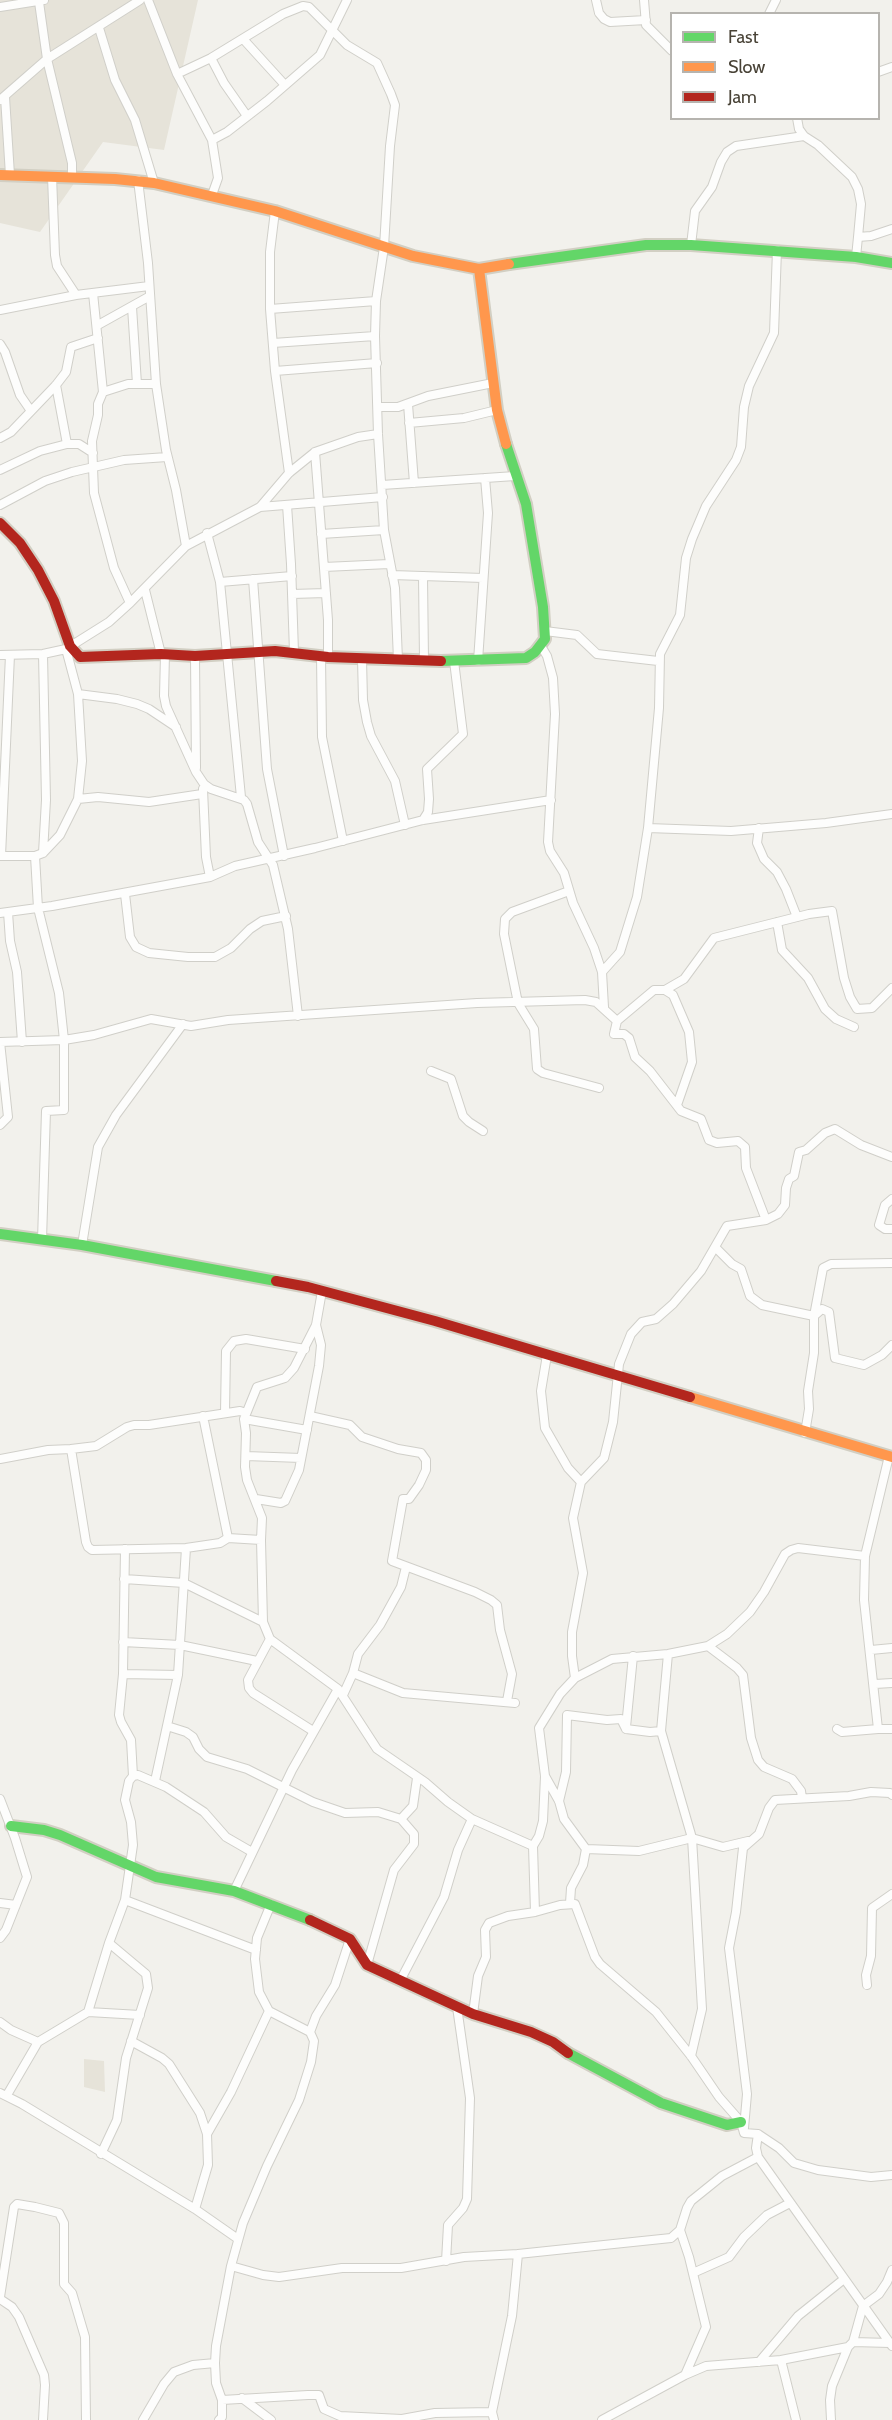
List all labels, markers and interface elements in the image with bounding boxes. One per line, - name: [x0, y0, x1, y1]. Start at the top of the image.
- legend: [670, 12, 880, 120]
- text: Fast: [728, 26, 759, 48]
- text: Slow: [728, 56, 765, 78]
- text: Jam: [728, 86, 757, 108]

